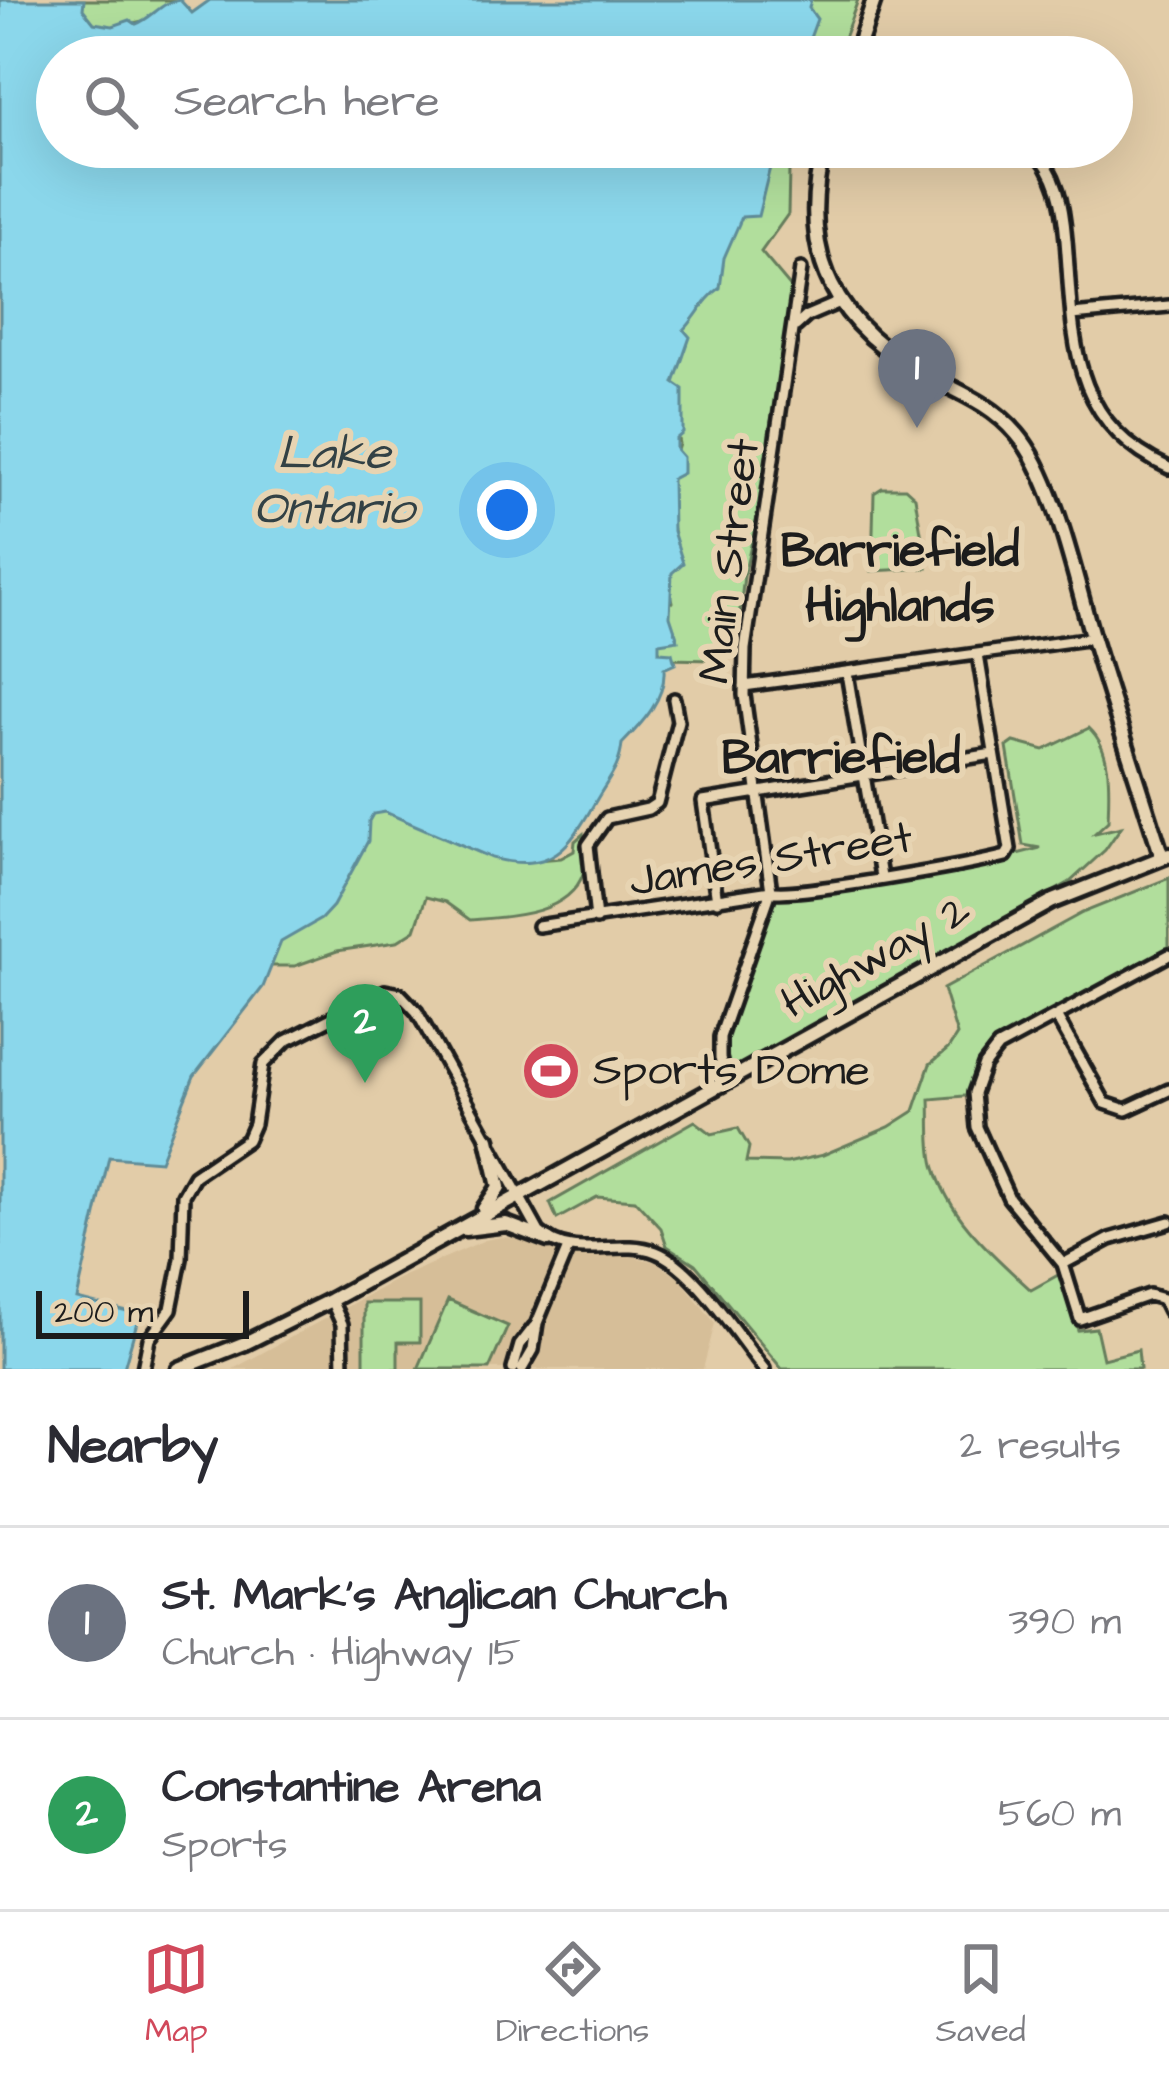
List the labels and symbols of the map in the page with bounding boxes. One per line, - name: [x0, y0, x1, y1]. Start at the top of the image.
- pin: 1: [878, 329, 956, 428]
- water label: Lake Ontario: [254, 421, 417, 542]
- street label: Main Street: [684, 435, 776, 687]
- your location: [477, 480, 537, 540]
- district label: Barriefield Highlands: [781, 519, 1020, 642]
- district label: Barriefield: [722, 726, 961, 792]
- street label: James Street: [625, 807, 917, 913]
- street label: Highway 2: [770, 880, 982, 1035]
- pin: 2: [326, 984, 404, 1083]
- sports icon: Sports Dome: [520, 1040, 582, 1102]
- place label: Sports Dome: [593, 1040, 870, 1102]
- scale bar: [36, 1285, 249, 1338]

